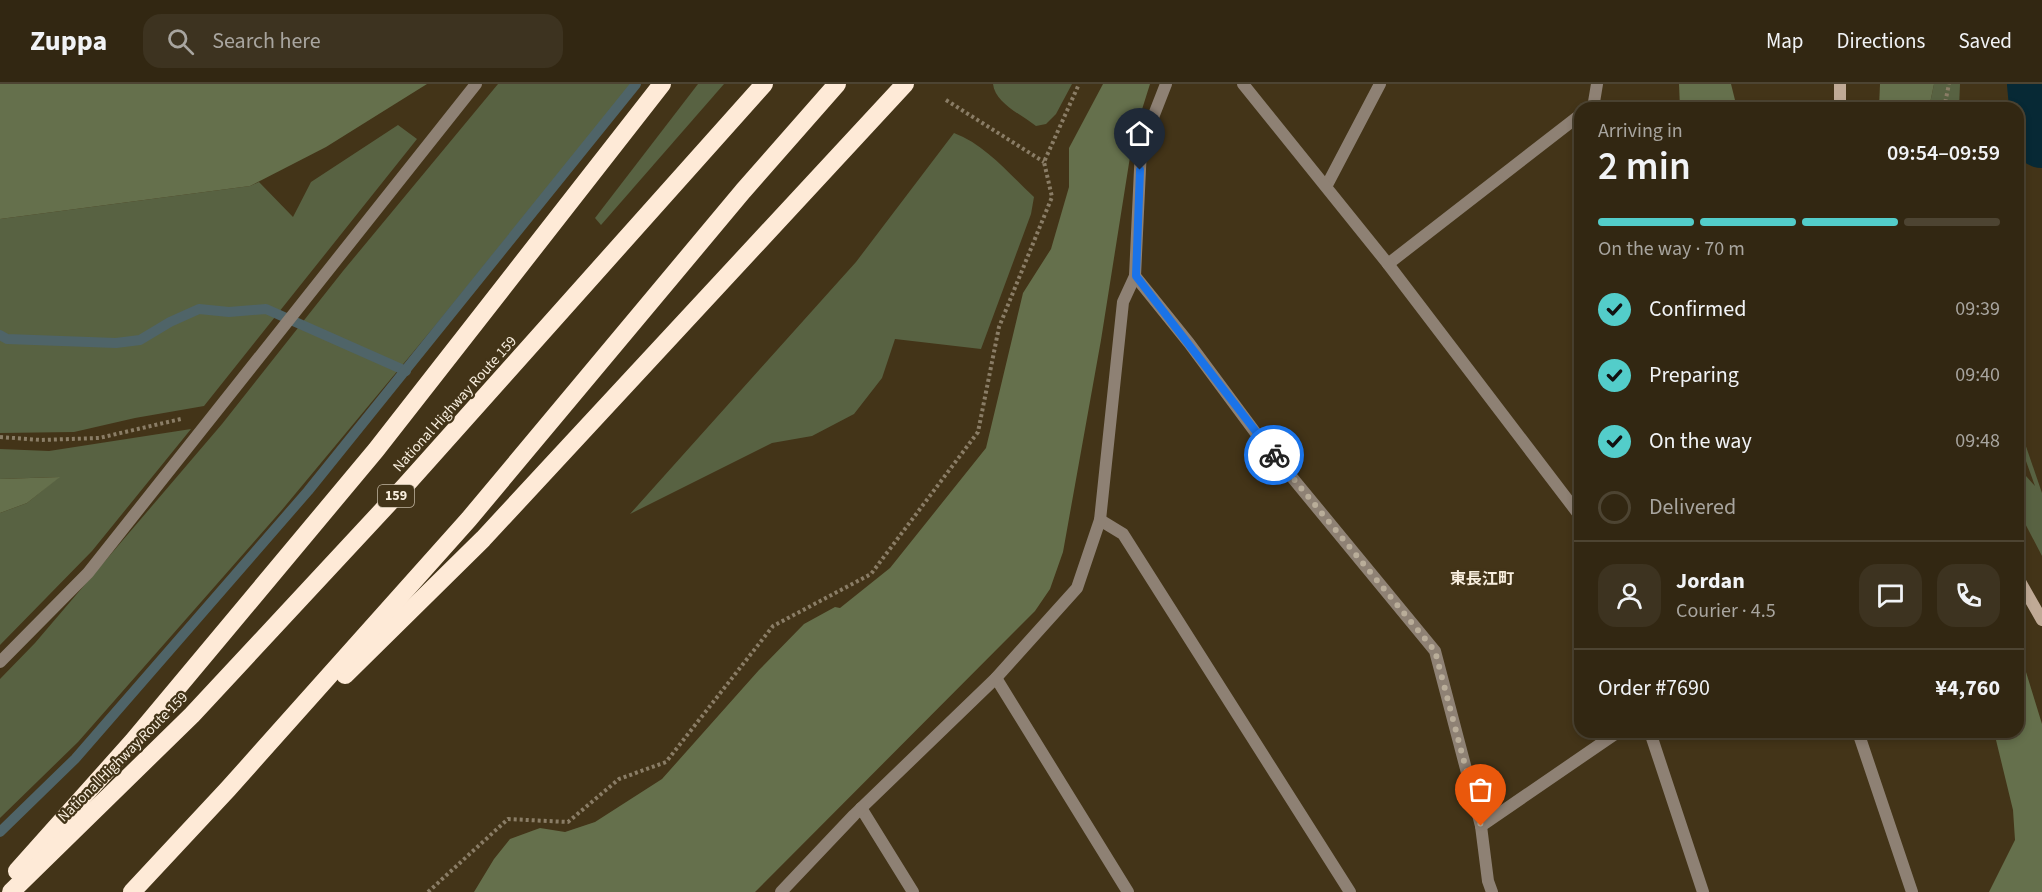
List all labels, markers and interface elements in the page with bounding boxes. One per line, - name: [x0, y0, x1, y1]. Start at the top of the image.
- search box: [143, 14, 563, 68]
- text: Zuppa: [30, 21, 107, 61]
- icon: search: [164, 25, 197, 58]
- text: Search here: [212, 25, 321, 57]
- text: Map: [1766, 26, 1804, 56]
- text: Directions: [1837, 26, 1925, 56]
- text: Saved: [1958, 26, 2012, 56]
- pin: [1114, 108, 1165, 170]
- icon: home: [1123, 117, 1156, 150]
- text: Arriving in: [1598, 117, 1683, 145]
- text: 09:54–09:59: [1887, 137, 2000, 169]
- text: 2 min: [1598, 139, 1691, 195]
- text: On the way · 70 m: [1598, 235, 1745, 263]
- icon: check: [1598, 293, 1631, 326]
- text: Confirmed: [1649, 293, 1746, 325]
- text: 09:39: [1955, 295, 2000, 323]
- street label: National Highway Route 159: [388, 331, 522, 477]
- icon: check: [1598, 359, 1631, 392]
- text: Preparing: [1649, 359, 1739, 391]
- text: 09:40: [1955, 361, 2000, 389]
- courier: [1244, 425, 1304, 485]
- icon: check: [1598, 425, 1631, 458]
- text: On the way: [1649, 425, 1752, 457]
- text: 09:48: [1955, 427, 2000, 455]
- icon: bike: [1258, 439, 1291, 472]
- road number: 159: [378, 485, 414, 507]
- text: Delivered: [1649, 491, 1736, 523]
- button: person: [1598, 564, 1661, 627]
- button: chat: [1859, 564, 1922, 627]
- button: phone: [1937, 564, 2000, 627]
- text: Jordan: [1676, 565, 1745, 597]
- district label: 東長江町: [1450, 568, 1514, 590]
- text: Courier · 4.5: [1676, 597, 1776, 625]
- text: Order #7690: [1598, 672, 1710, 704]
- text: ¥4,760: [1935, 672, 2000, 704]
- street label: National Highway Route 159: [53, 687, 193, 827]
- pin: [1455, 764, 1506, 826]
- icon: bag: [1464, 773, 1497, 806]

